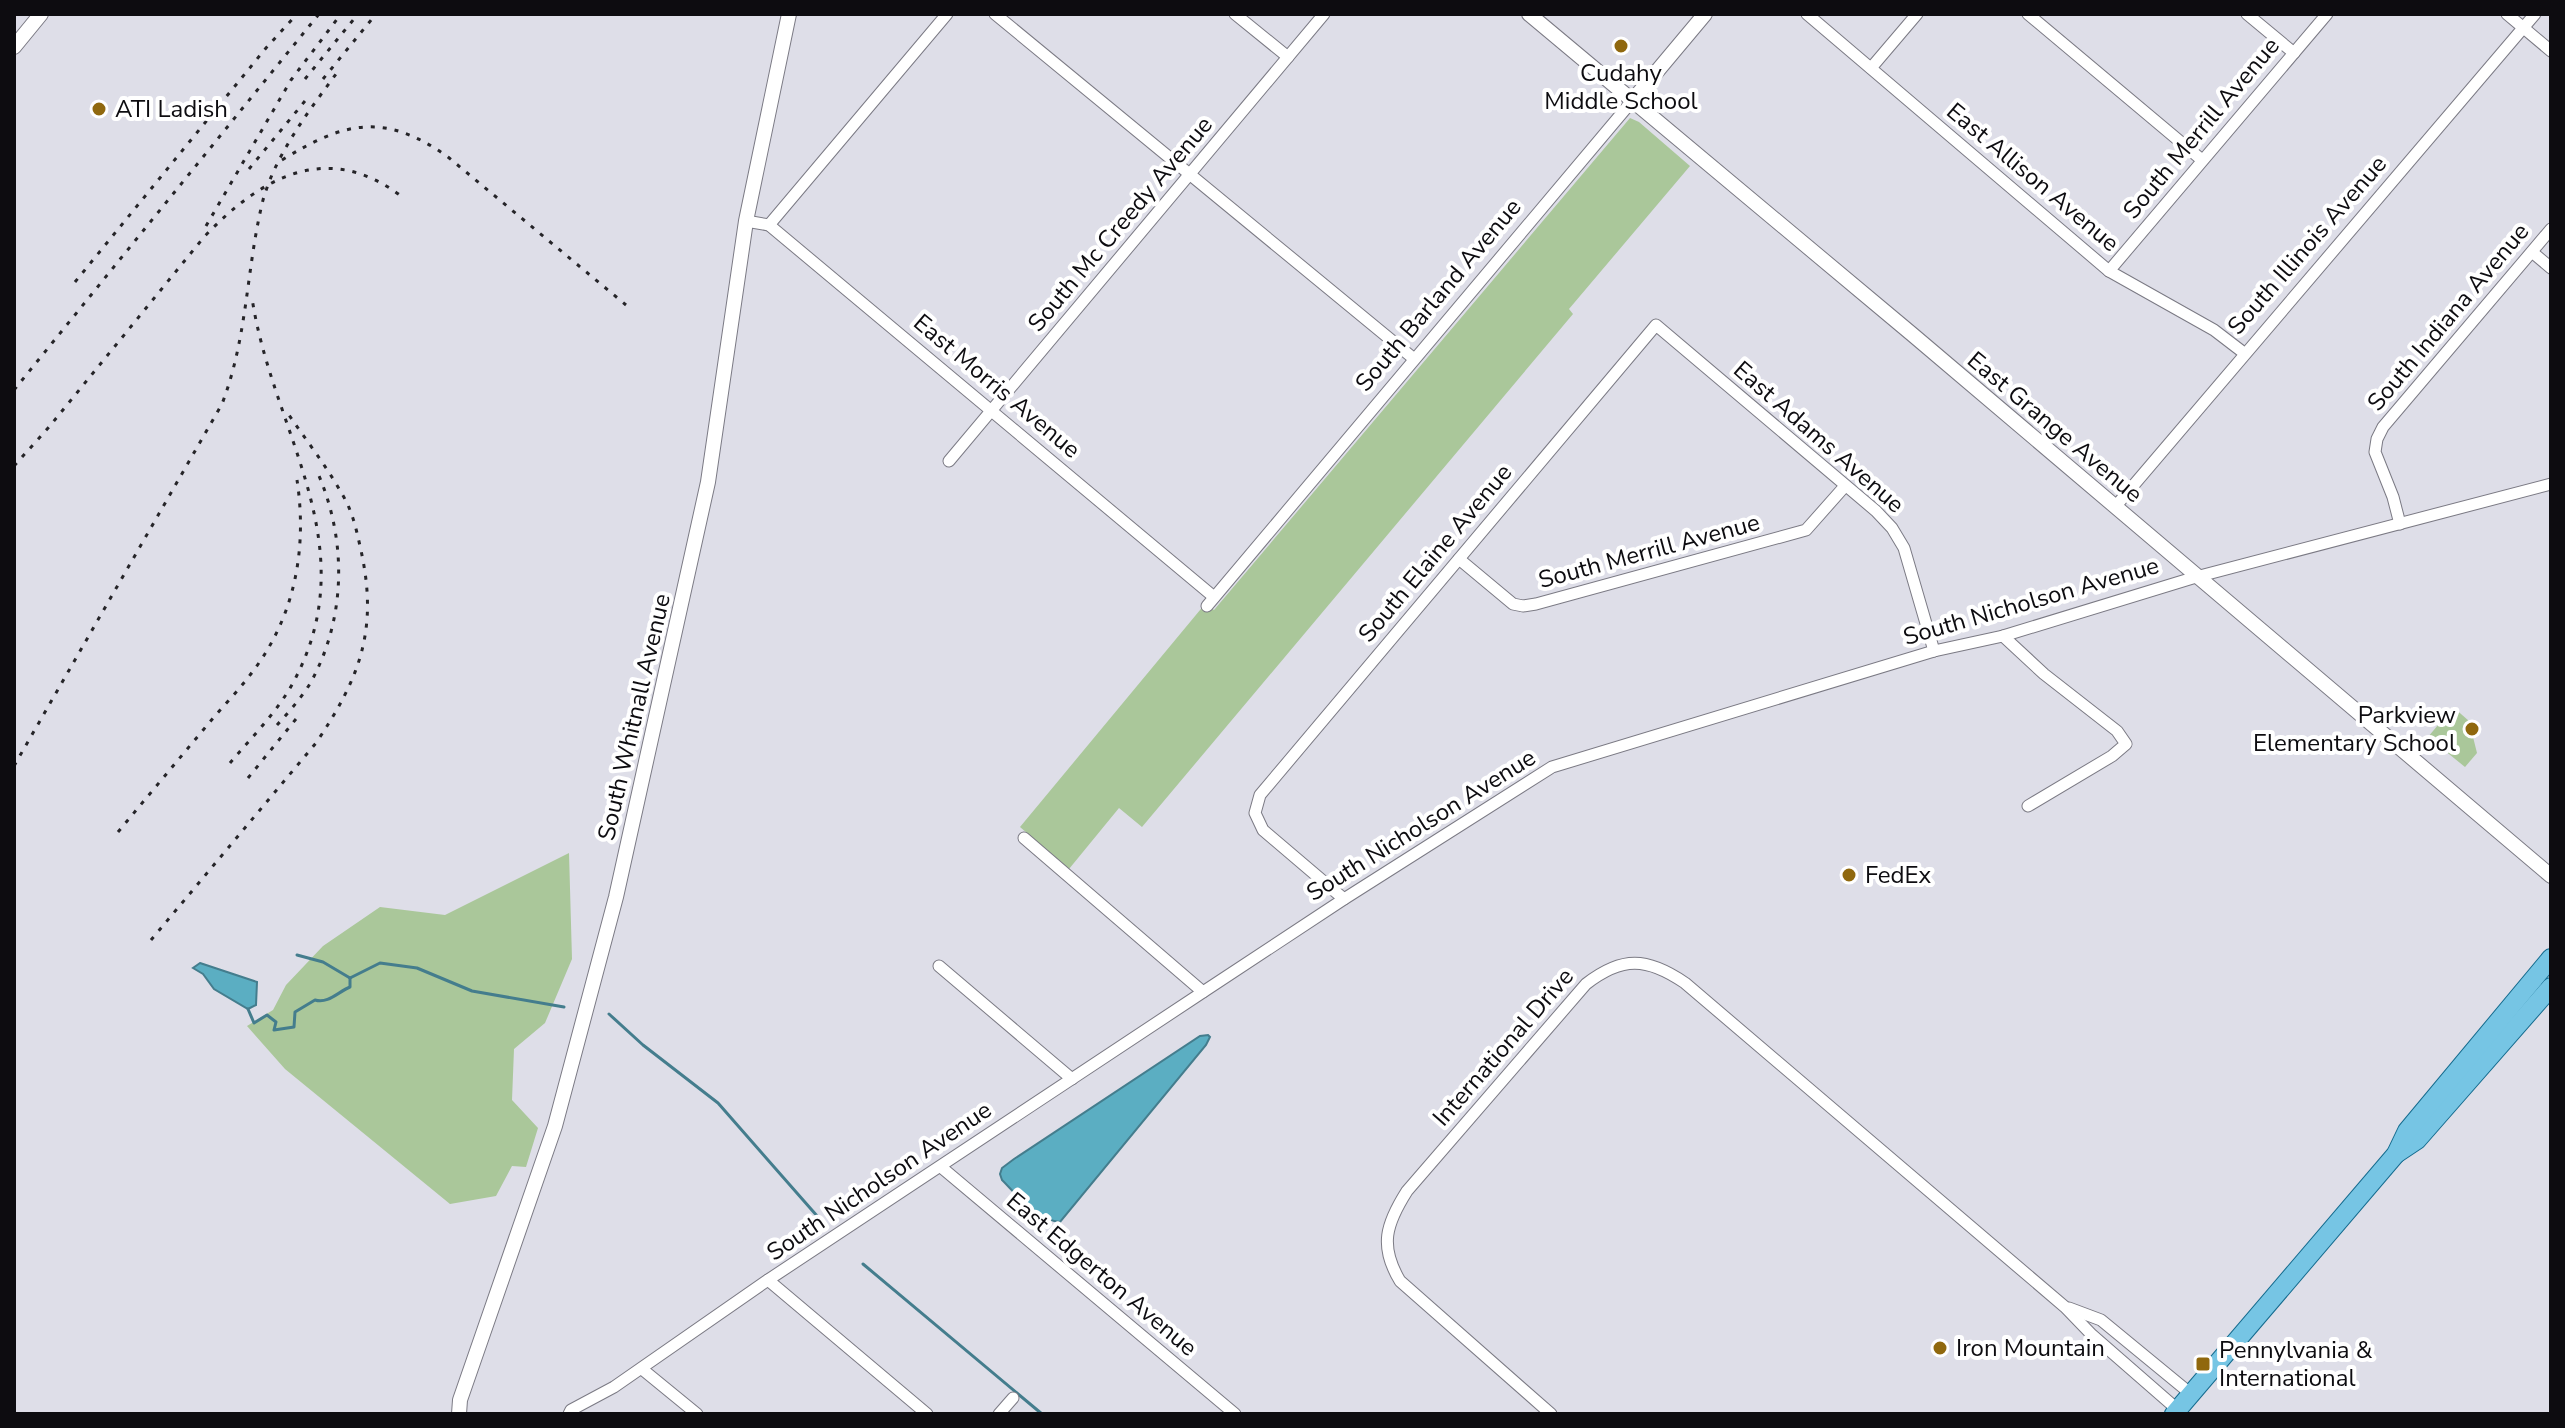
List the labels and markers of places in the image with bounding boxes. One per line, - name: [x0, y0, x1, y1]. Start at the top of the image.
- marker: Cudahy Middle School: [1612, 37, 1630, 55]
- place label: Cudahy Middle School: [1544, 57, 1698, 117]
- place label: ATI Ladish: [115, 93, 228, 125]
- marker: ATI Ladish: [90, 100, 108, 118]
- place label: Parkview Elementary School: [2253, 699, 2456, 759]
- marker: Parkview Elementary School: [2463, 720, 2481, 738]
- place label: FedEx: [1865, 859, 1931, 891]
- marker: FedEx: [1840, 866, 1858, 884]
- place label: Iron Mountain: [1956, 1332, 2105, 1364]
- place label: Pennylvania & International: [2219, 1334, 2373, 1394]
- marker: Iron Mountain: [1931, 1339, 1949, 1357]
- marker: Pennylvania & International: [2194, 1355, 2212, 1373]

